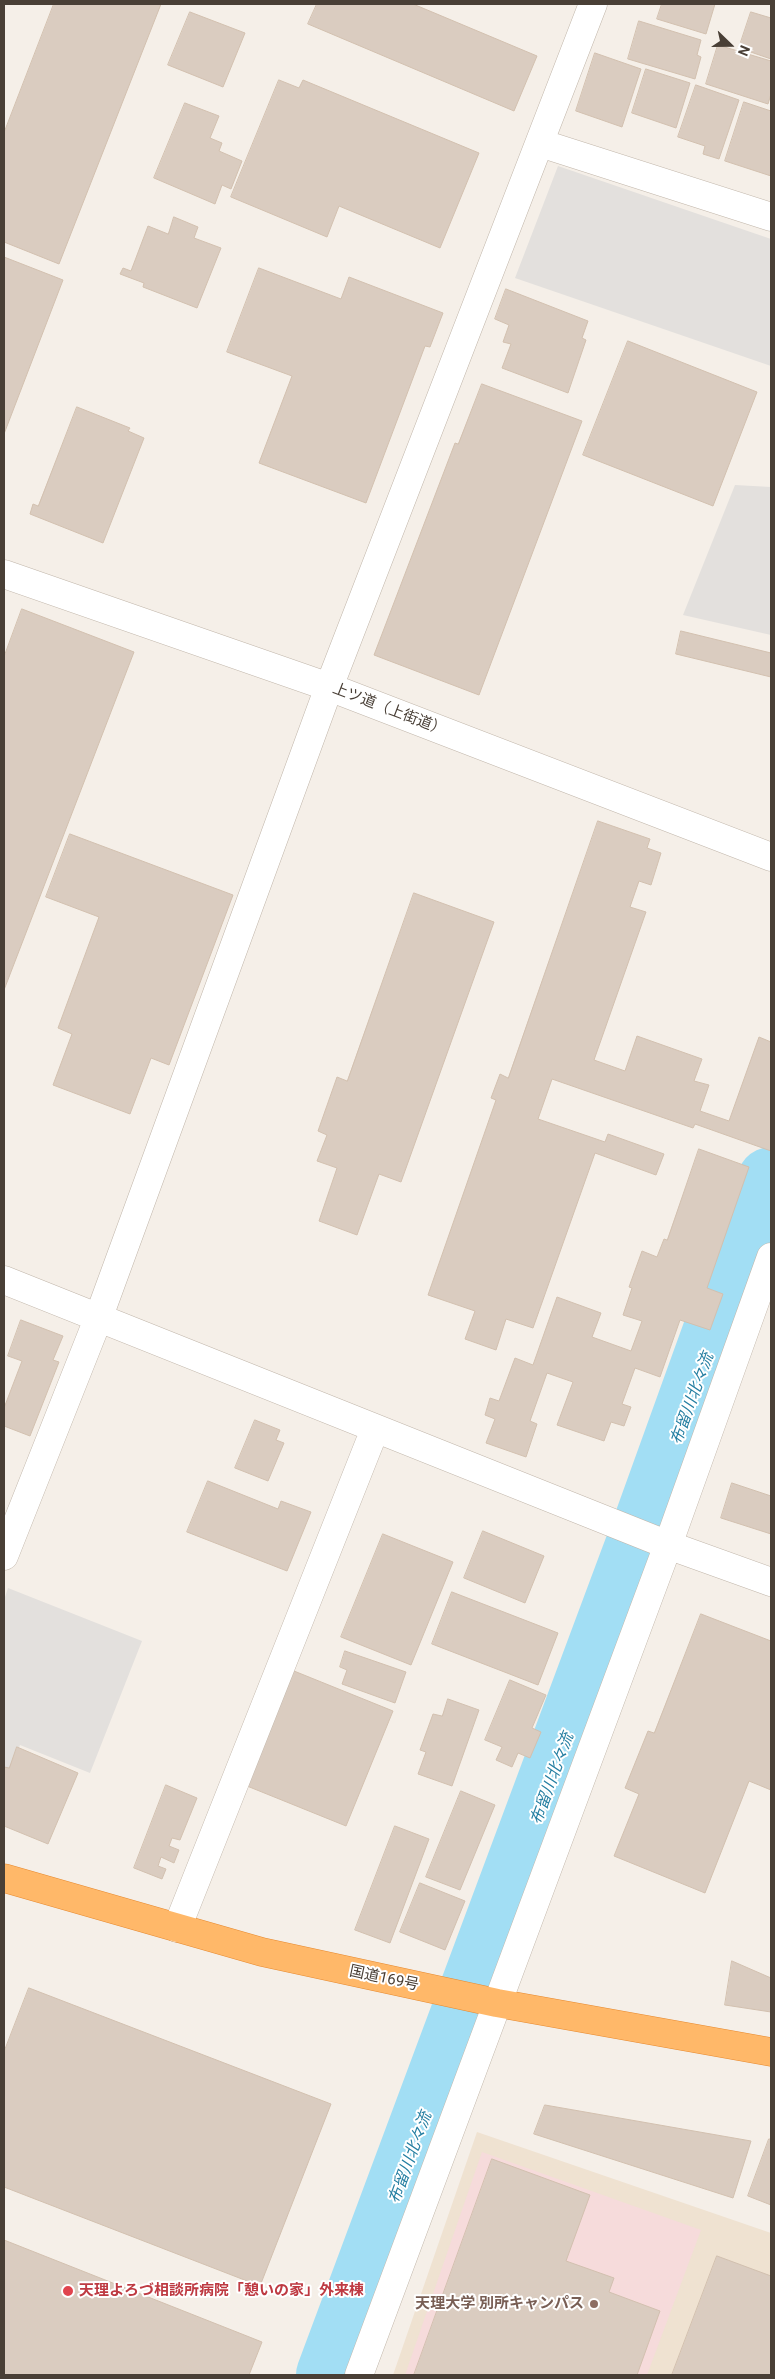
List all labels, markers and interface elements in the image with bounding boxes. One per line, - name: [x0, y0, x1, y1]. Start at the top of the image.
- north arrow: [705, 20, 755, 70]
- text: N: [735, 43, 753, 58]
- street label: 上ツ道（上街道）: [330, 680, 448, 740]
- water label: 布留川北々流: [668, 1351, 718, 1447]
- water label: 布留川北々流: [528, 1731, 578, 1827]
- street label: 国道169号: [348, 1963, 420, 1995]
- water label: 布留川北々流: [386, 2110, 436, 2206]
- place label: 天理よろづ相談所病院「憩いの家」外来棟: [79, 2282, 364, 2300]
- marker: 天理よろづ相談所病院「憩いの家」外来棟: [61, 2284, 75, 2298]
- place label: 天理大学 別所キャンパス: [415, 2295, 584, 2313]
- marker: 天理大学 別所キャンパス: [588, 2298, 600, 2310]

